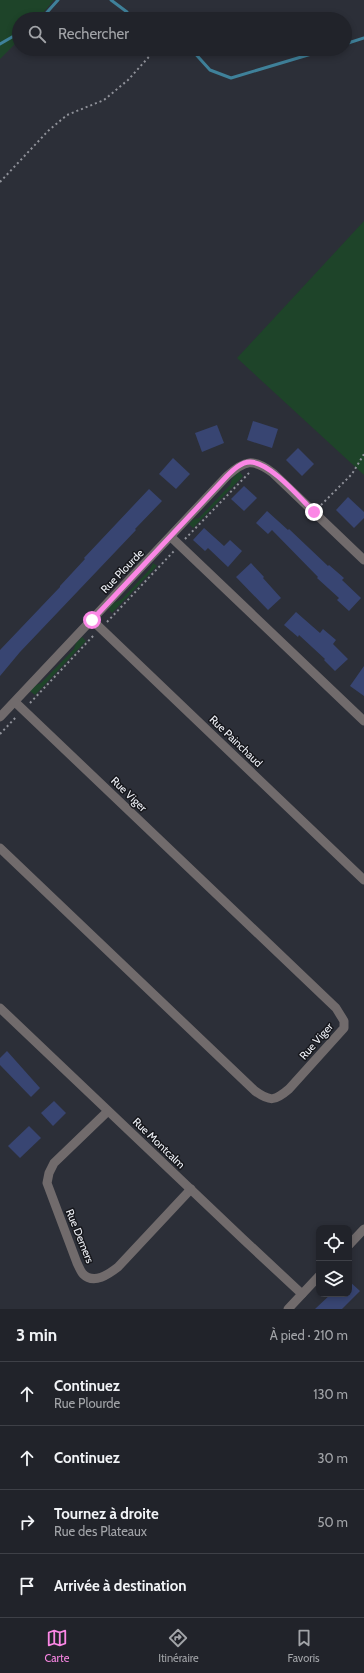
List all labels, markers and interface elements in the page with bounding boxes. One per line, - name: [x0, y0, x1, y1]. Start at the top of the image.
- search box: [12, 12, 352, 56]
- icon: search: [26, 23, 48, 45]
- text: Rechercher: [58, 25, 129, 43]
- route end: [305, 503, 323, 521]
- street label: Rue Plourde: [97, 546, 147, 596]
- route start: [83, 611, 101, 629]
- street label: Rue Painchaud: [207, 712, 265, 770]
- street label: Rue Viger: [108, 774, 150, 815]
- street label: Rue Viger: [296, 1019, 336, 1062]
- street label: Rue Montcalm: [130, 1115, 188, 1172]
- street label: Rue Demers: [63, 1207, 97, 1266]
- map controls: [316, 1225, 352, 1297]
- button: locate: [316, 1225, 352, 1261]
- button: layers: [316, 1261, 352, 1297]
- text: 3 min: [16, 1325, 57, 1345]
- text: À pied · 210 m: [270, 1327, 348, 1343]
- text: Continuez: [54, 1377, 120, 1395]
- icon: ahead: [16, 1383, 38, 1405]
- text: 130 m: [313, 1386, 348, 1402]
- text: Rue Plourde: [54, 1395, 120, 1411]
- icon: ahead: [16, 1447, 38, 1469]
- text: Continuez: [54, 1449, 120, 1467]
- text: 30 m: [318, 1450, 348, 1466]
- text: Tournez à droite: [54, 1505, 159, 1523]
- icon: right: [16, 1511, 38, 1533]
- text: 50 m: [318, 1514, 348, 1530]
- text: Rue des Plateaux: [54, 1523, 147, 1539]
- icon: arrive: [16, 1575, 38, 1597]
- text: Arrivée à destination: [54, 1577, 186, 1595]
- tab: Carte: [44, 1627, 69, 1665]
- tab: Itinéraire: [158, 1627, 199, 1665]
- tab: Favoris: [288, 1627, 320, 1665]

